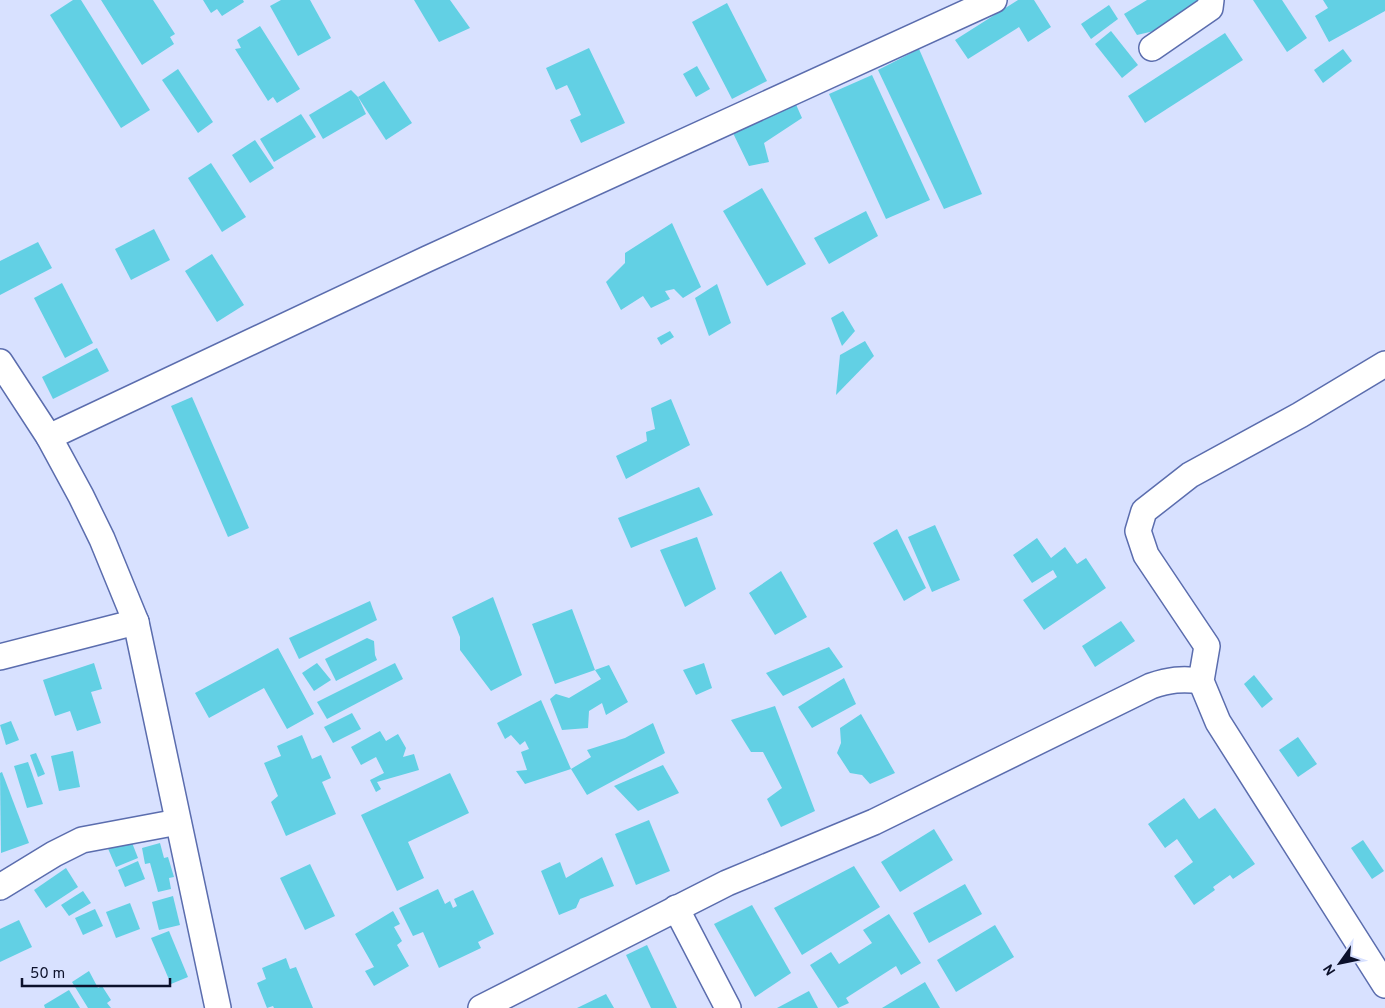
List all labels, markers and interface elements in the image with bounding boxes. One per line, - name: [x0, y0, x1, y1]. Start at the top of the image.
- north arrow: [1315, 938, 1365, 988]
- scale bar: [22, 956, 170, 988]
- text: N: [1320, 960, 1340, 978]
- text: 50 m: [30, 965, 65, 984]

